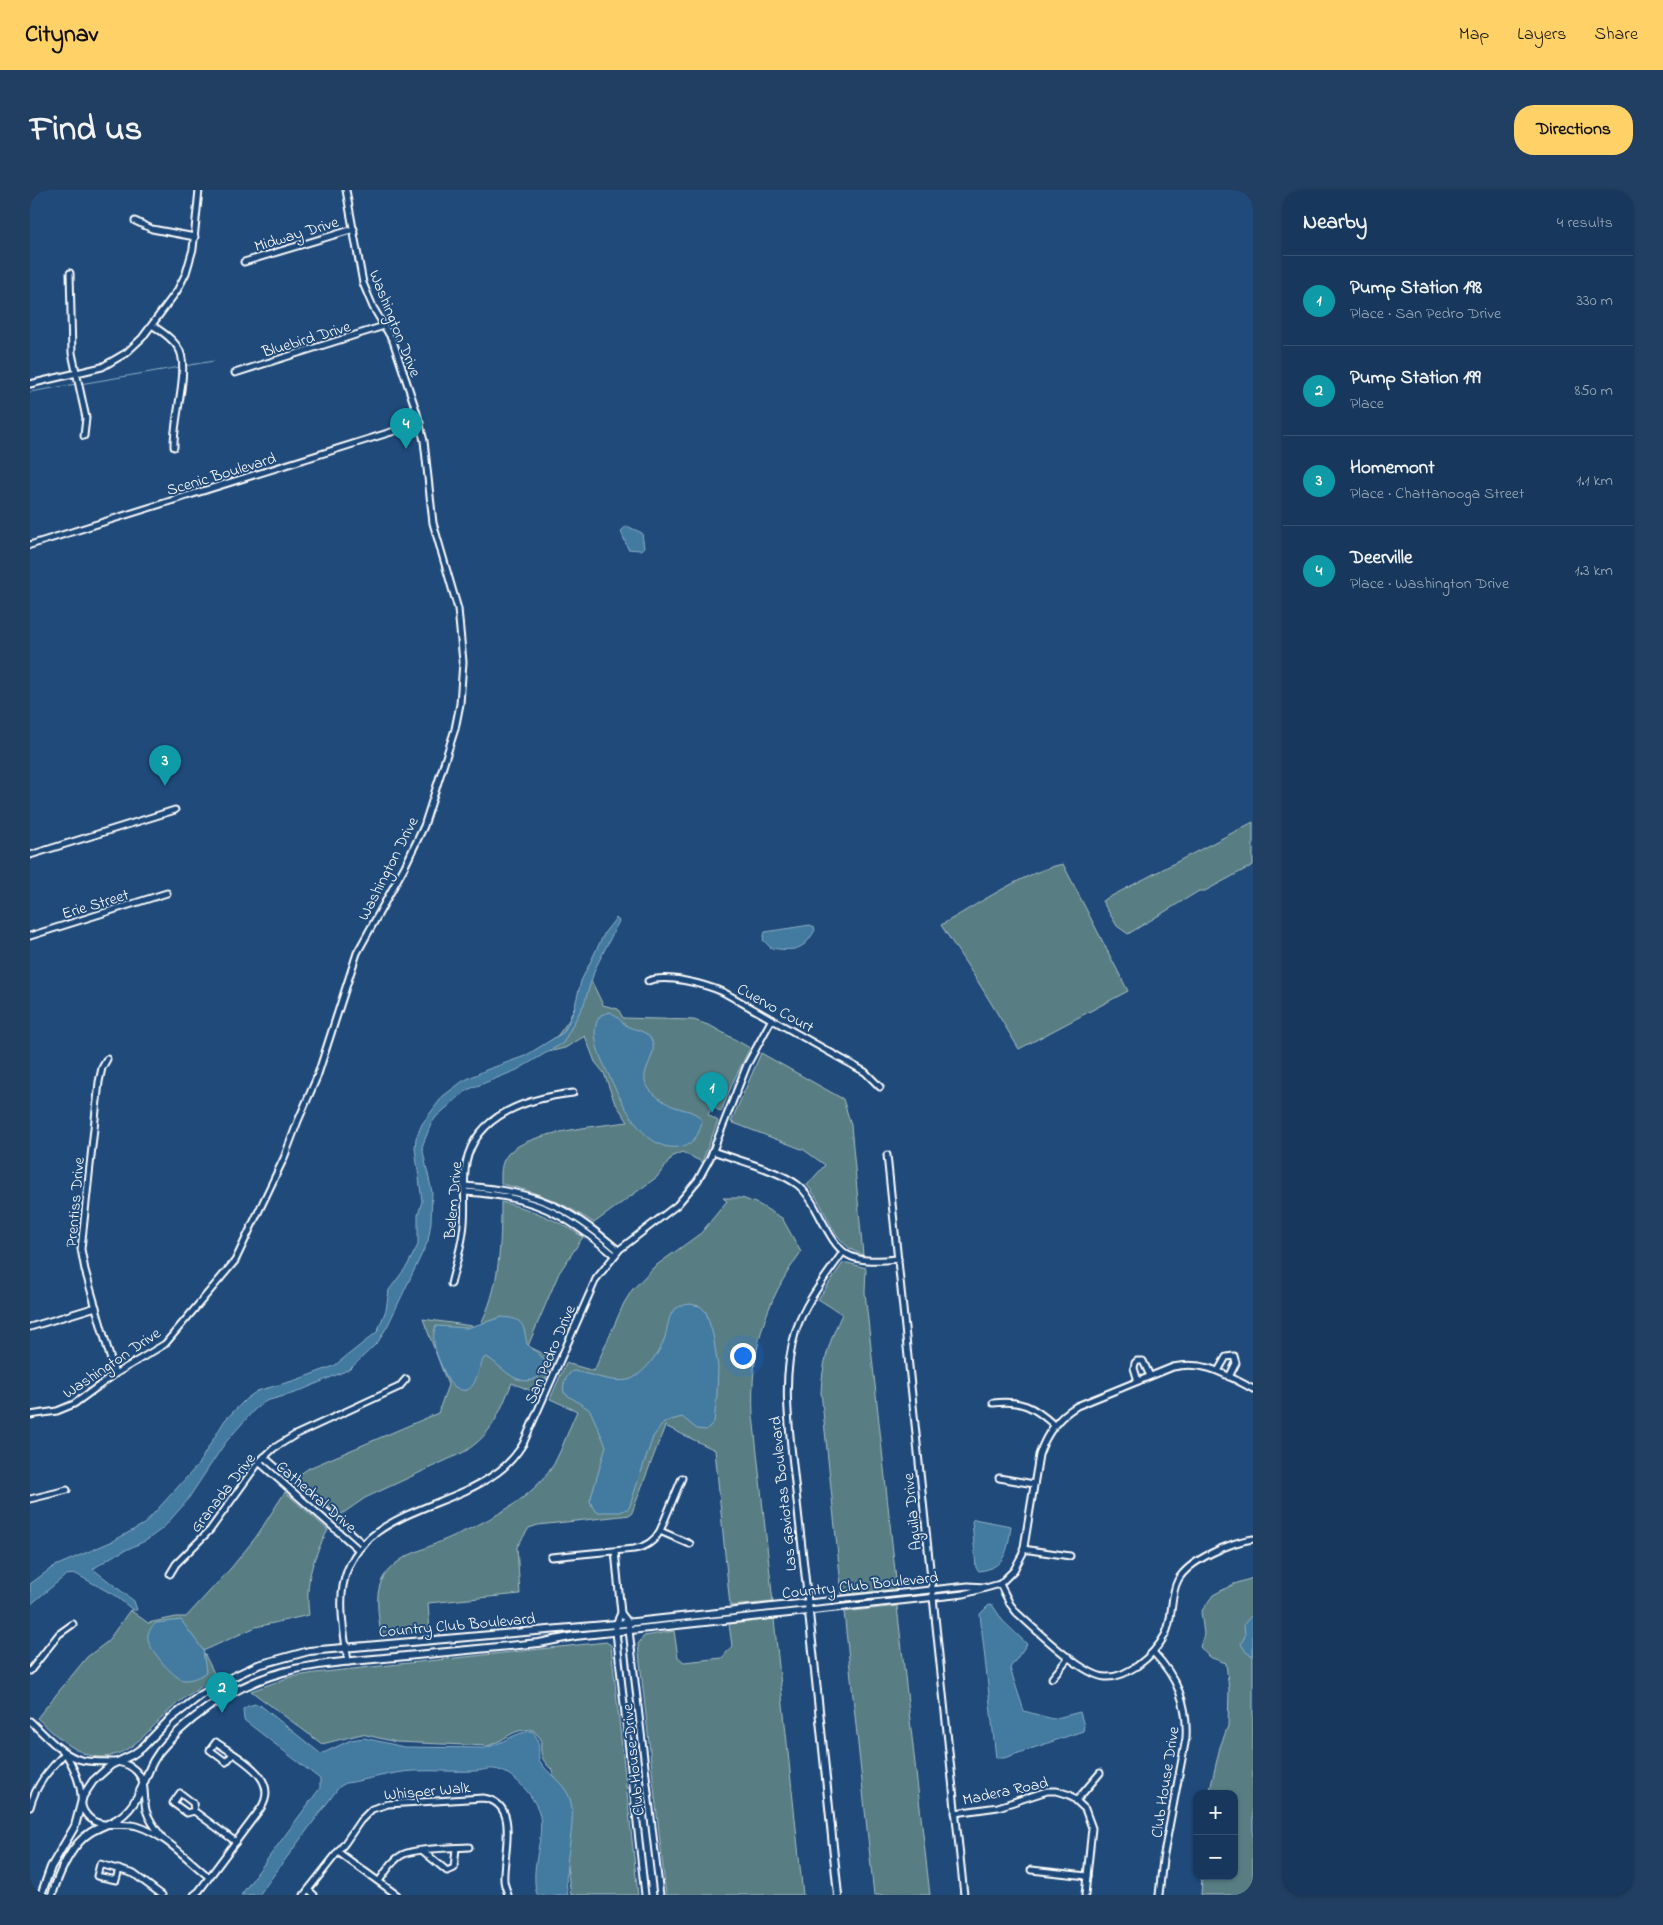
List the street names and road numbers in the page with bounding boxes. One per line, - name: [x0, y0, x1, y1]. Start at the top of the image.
- street label: Midway Drive: [251, 210, 342, 259]
- street label: Washington Drive: [362, 267, 427, 382]
- street label: Bluebird Drive: [258, 315, 355, 365]
- street label: Scenic Boulevard: [164, 447, 279, 503]
- street label: Washington Drive: [352, 812, 426, 925]
- street label: Erie Street: [59, 883, 133, 926]
- street label: Cuervo Court: [732, 978, 819, 1040]
- street label: Prentiss Drive: [60, 1155, 92, 1248]
- street label: Belem Drive: [439, 1160, 469, 1241]
- street label: San Pedro Drive: [519, 1301, 583, 1408]
- street label: Washington Drive: [58, 1321, 167, 1405]
- street label: Las Gaviotas Boulevard: [764, 1415, 804, 1572]
- street label: Granada Drive: [185, 1448, 263, 1538]
- street label: Cathedral Drive: [270, 1456, 362, 1540]
- street label: Aguila Drive: [897, 1471, 929, 1552]
- street label: Country Club Boulevard: [781, 1566, 940, 1606]
- street label: Country Club Boulevard: [378, 1607, 537, 1645]
- street label: Club House Drive: [616, 1702, 652, 1817]
- street label: Club House Drive: [1145, 1724, 1187, 1840]
- street label: Madera Road: [960, 1771, 1050, 1813]
- street label: Whisper Walk: [383, 1776, 472, 1808]

